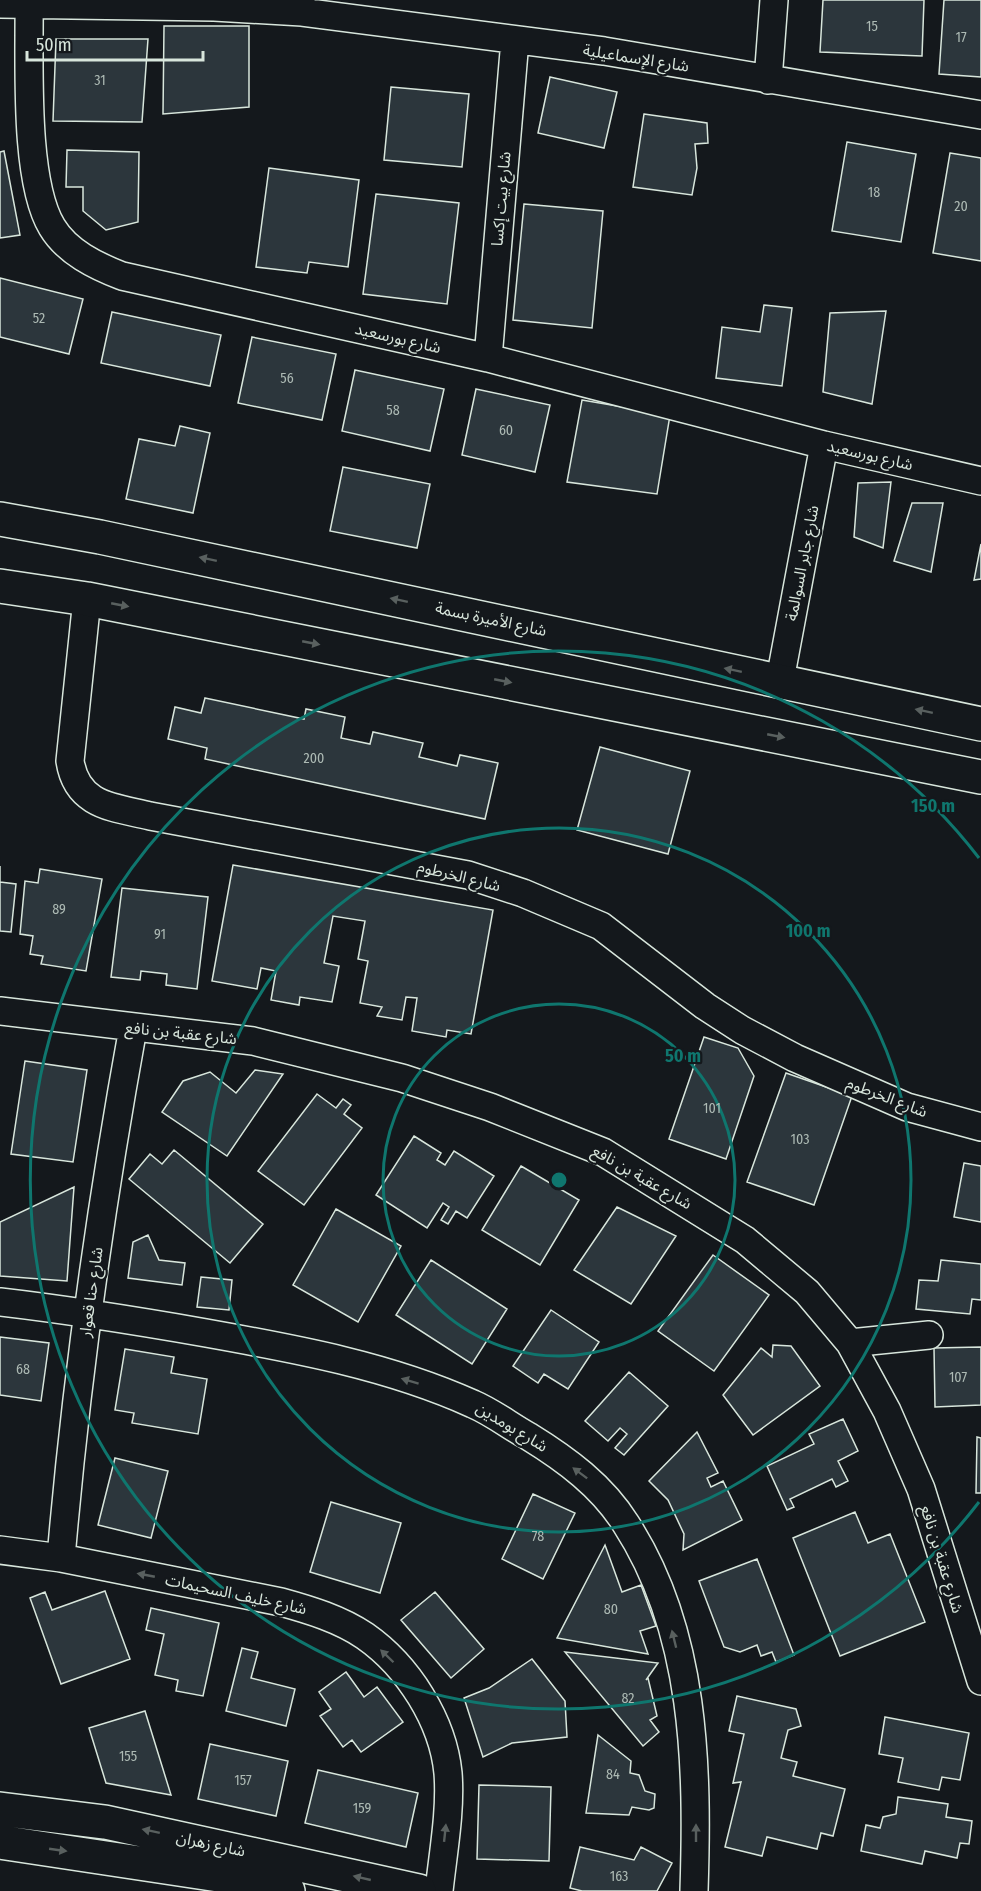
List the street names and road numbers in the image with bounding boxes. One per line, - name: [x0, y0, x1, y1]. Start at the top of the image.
- street label: شارع الإسماعيلية: [581, 40, 690, 79]
- street label: شارع بيت إكسا: [487, 151, 518, 247]
- street label: شارع بورسعيد: [353, 319, 443, 360]
- street label: شارع بورسعيد: [825, 436, 915, 477]
- street label: شارع جابر السوالمة: [781, 503, 825, 623]
- street label: شارع الأميرة بسمة: [433, 598, 548, 643]
- street label: شارع الخرطوم: [415, 856, 503, 898]
- street label: شارع عقبة بن نافع: [124, 1018, 238, 1051]
- street label: شارع الخرطوم: [843, 1073, 930, 1124]
- street label: شارع عقبة بن نافع: [587, 1141, 695, 1216]
- street label: شارع حنا قعوار: [75, 1246, 110, 1340]
- street label: شارع بومدين: [471, 1398, 551, 1458]
- street label: شارع عقبة بن نافع: [914, 1503, 968, 1616]
- street label: شارع خليف السحيمات: [163, 1570, 308, 1621]
- street label: شارع زهران: [174, 1827, 247, 1864]

